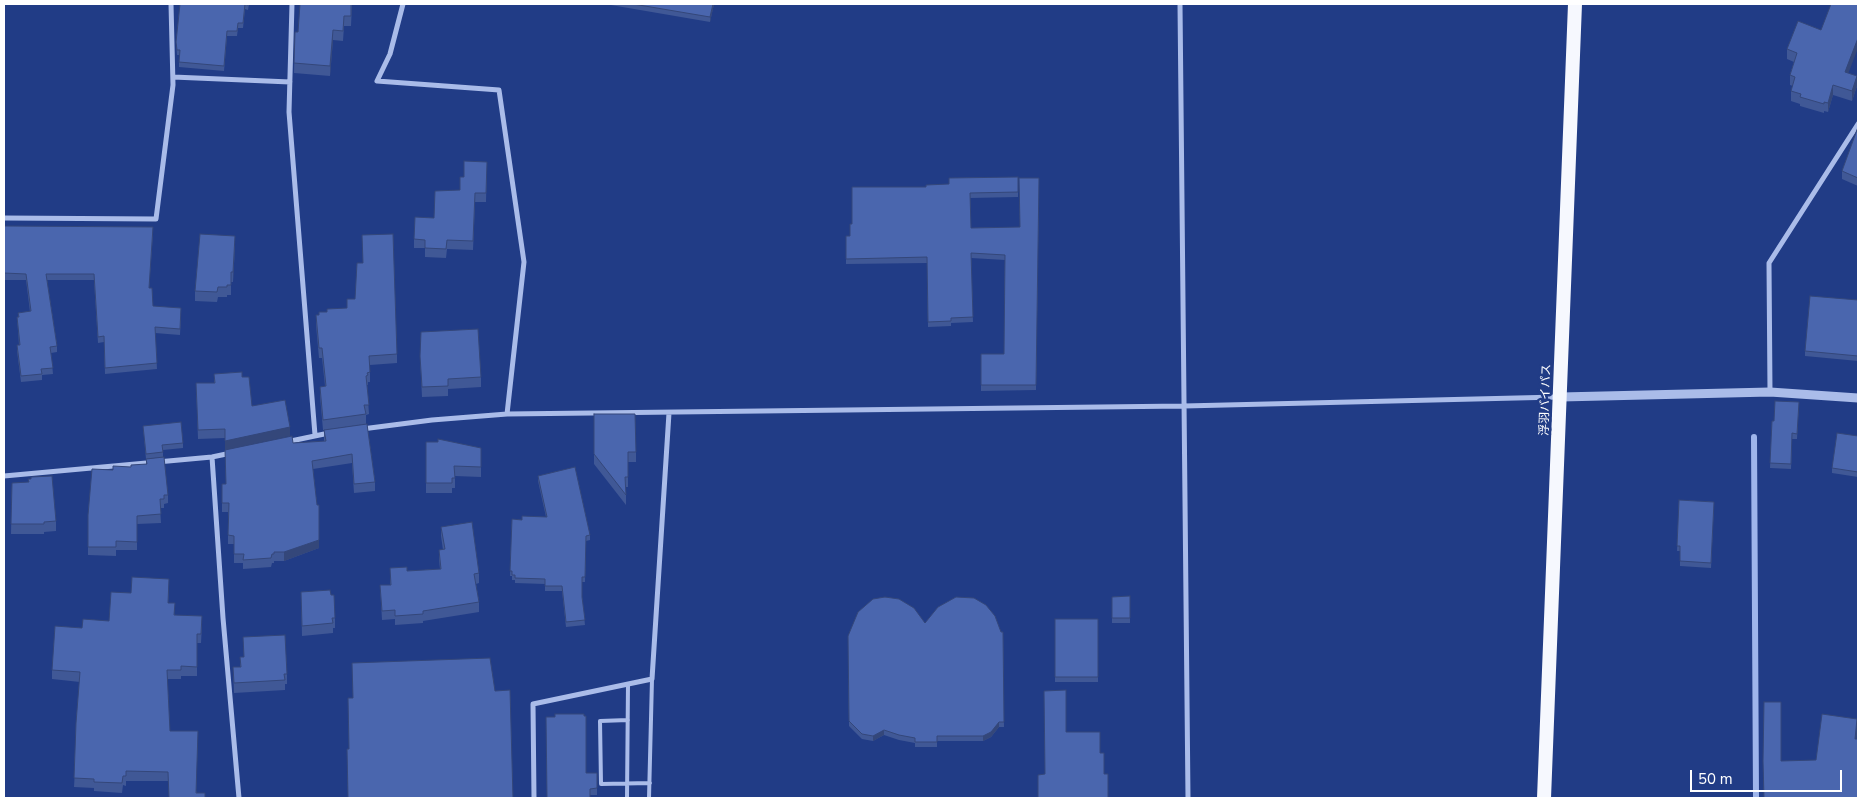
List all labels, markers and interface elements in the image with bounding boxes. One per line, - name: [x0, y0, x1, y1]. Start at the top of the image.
- street label: 浮羽バイパス: [1538, 364, 1554, 436]
- scale bar: [1692, 760, 1844, 792]
- text: 50 m: [1698, 769, 1733, 789]

